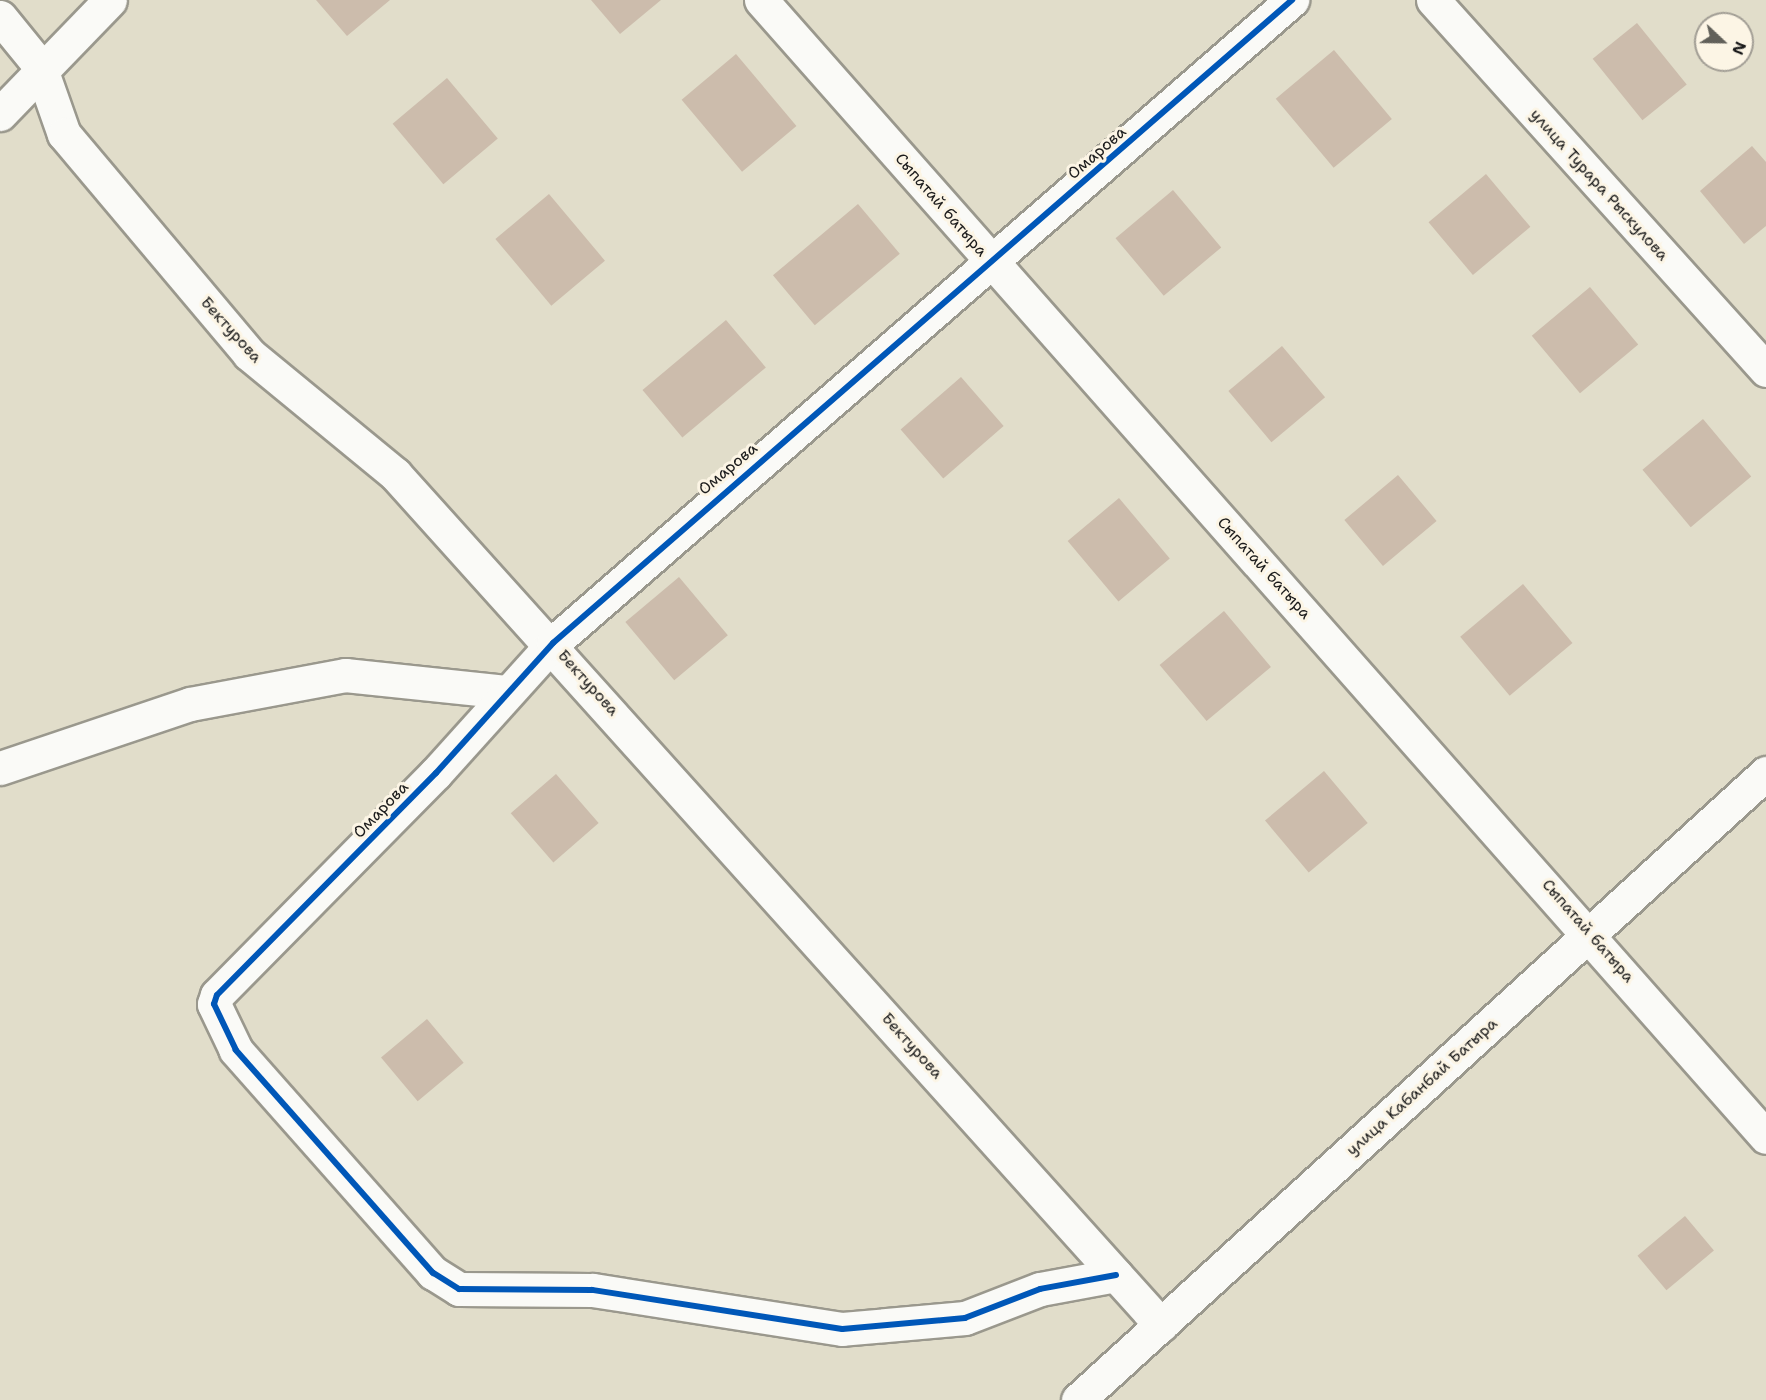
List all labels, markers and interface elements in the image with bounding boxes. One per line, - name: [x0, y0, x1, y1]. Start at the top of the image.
- north arrow: [1694, 12, 1754, 72]
- text: N: [1727, 38, 1751, 58]
- street label: улица Турара Рыскулова: [1526, 105, 1672, 265]
- street label: Омарова: [1064, 122, 1130, 184]
- street label: Сыпатай батыра: [891, 149, 991, 261]
- street label: Бектурова: [196, 293, 266, 367]
- street label: Омарова: [695, 439, 761, 499]
- street label: Сыпатай батыра: [1213, 513, 1315, 623]
- street label: Бектурова: [553, 646, 623, 720]
- street label: Омарова: [349, 778, 413, 842]
- street label: Сыпатай батыра: [1538, 875, 1638, 987]
- street label: Бектурова: [877, 1009, 947, 1083]
- street label: улица Кабанбай Батыра: [1343, 1014, 1501, 1160]

